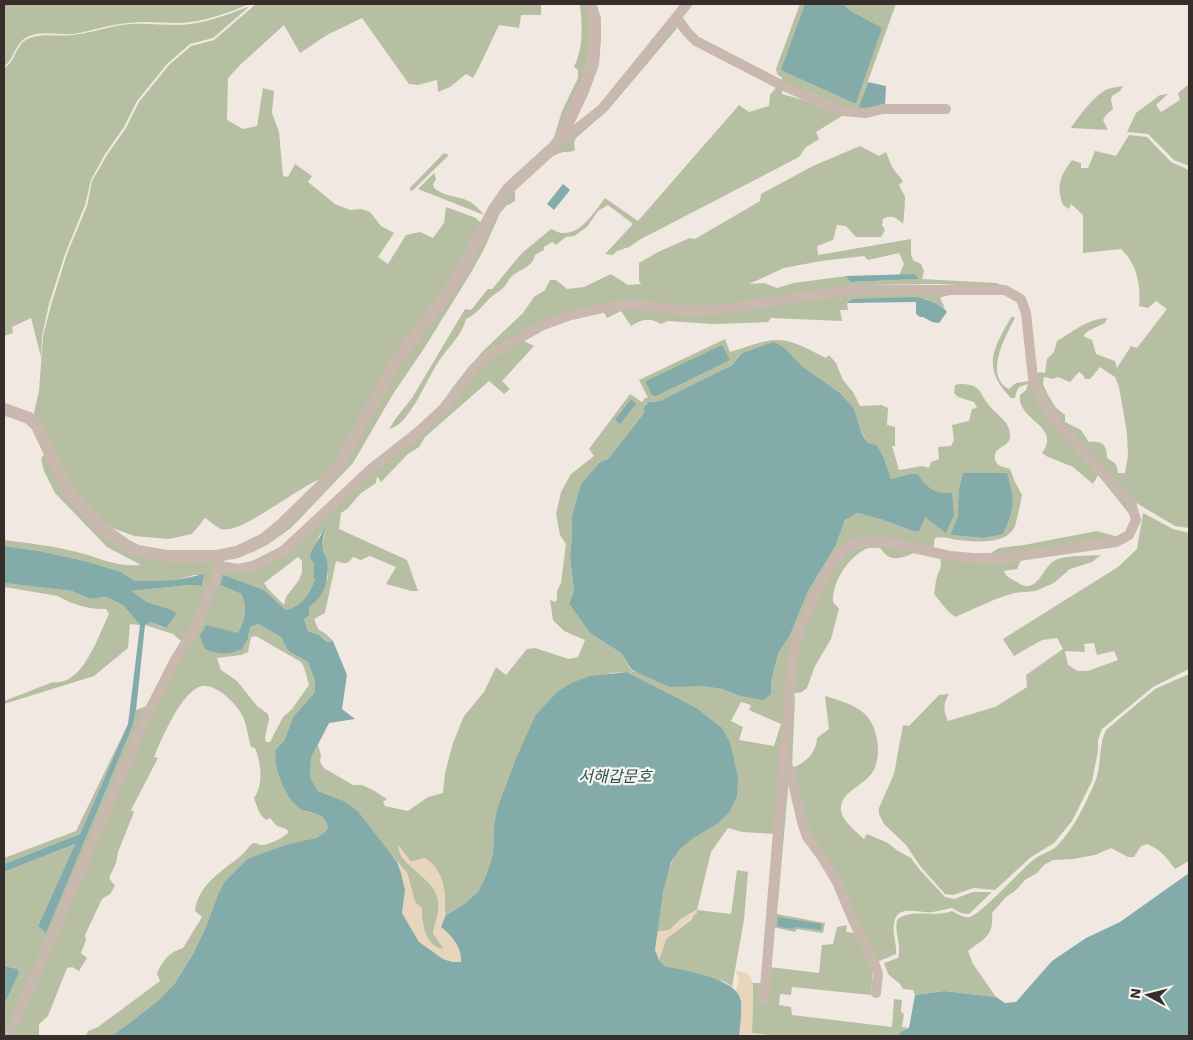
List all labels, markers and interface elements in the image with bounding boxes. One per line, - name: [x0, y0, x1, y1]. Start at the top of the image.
- water label: 서해갑문호: [578, 767, 653, 786]
- north arrow: [1123, 970, 1173, 1020]
- text: N: [1127, 987, 1144, 1000]

